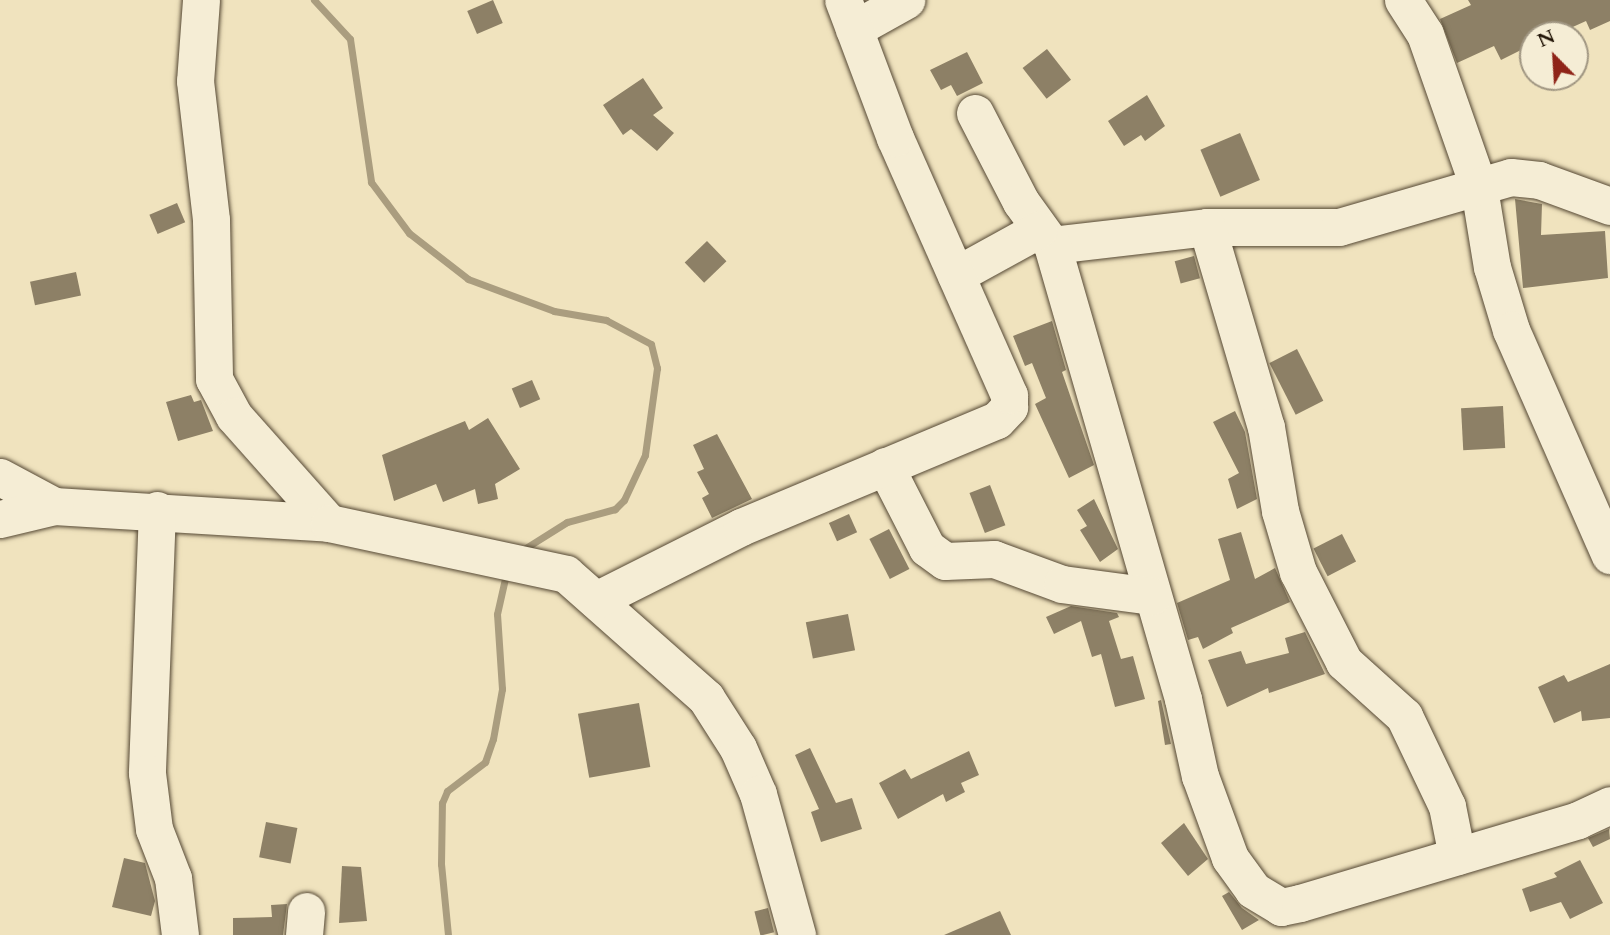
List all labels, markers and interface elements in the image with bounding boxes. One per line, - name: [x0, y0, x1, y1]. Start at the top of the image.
- north arrow: [1519, 21, 1589, 91]
- text: N: [1533, 23, 1559, 54]

